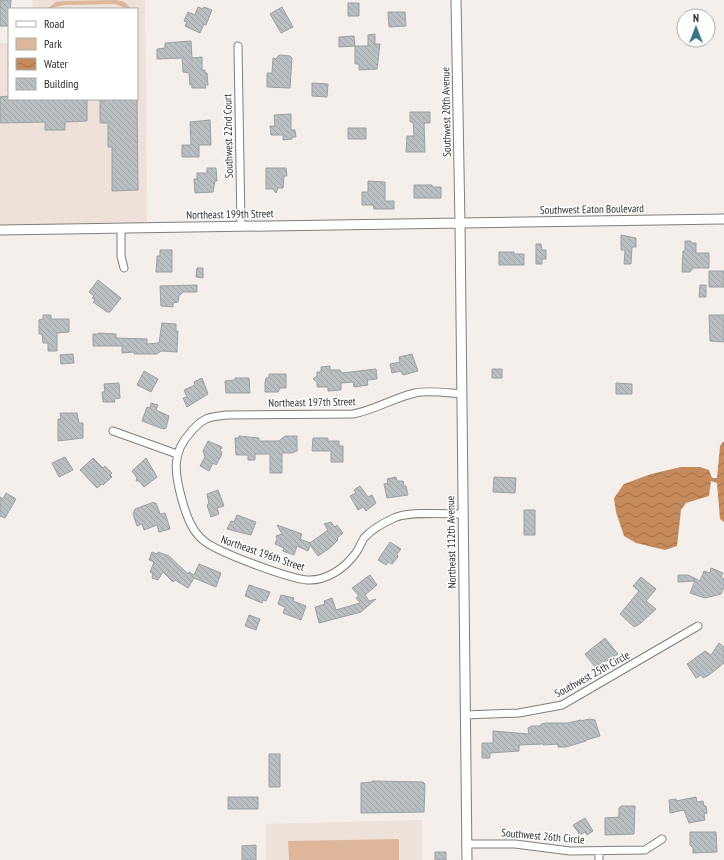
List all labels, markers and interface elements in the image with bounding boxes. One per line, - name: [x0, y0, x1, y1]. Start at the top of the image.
- legend: [8, 8, 138, 100]
- north arrow: [676, 8, 716, 48]
- text: N: [693, 11, 699, 25]
- text: Road: [44, 16, 64, 31]
- text: Park: [44, 36, 62, 51]
- text: Water: [44, 56, 69, 71]
- street label: Southwest 20th Avenue: [438, 67, 454, 157]
- text: Building: [44, 76, 79, 91]
- street label: Southwest 22nd Court: [220, 94, 236, 178]
- street label: Southwest Eaton Boulevard: [540, 201, 644, 217]
- street label: Northeast 199th Street: [186, 206, 274, 222]
- street label: Northeast 197th Street: [268, 394, 356, 410]
- street label: Northeast 112th Avenue: [443, 495, 459, 588]
- street label: Northeast 196th Street: [219, 532, 307, 574]
- street label: Southwest 25th Circle: [552, 647, 632, 700]
- street label: Southwest 26th Circle: [501, 825, 586, 847]

